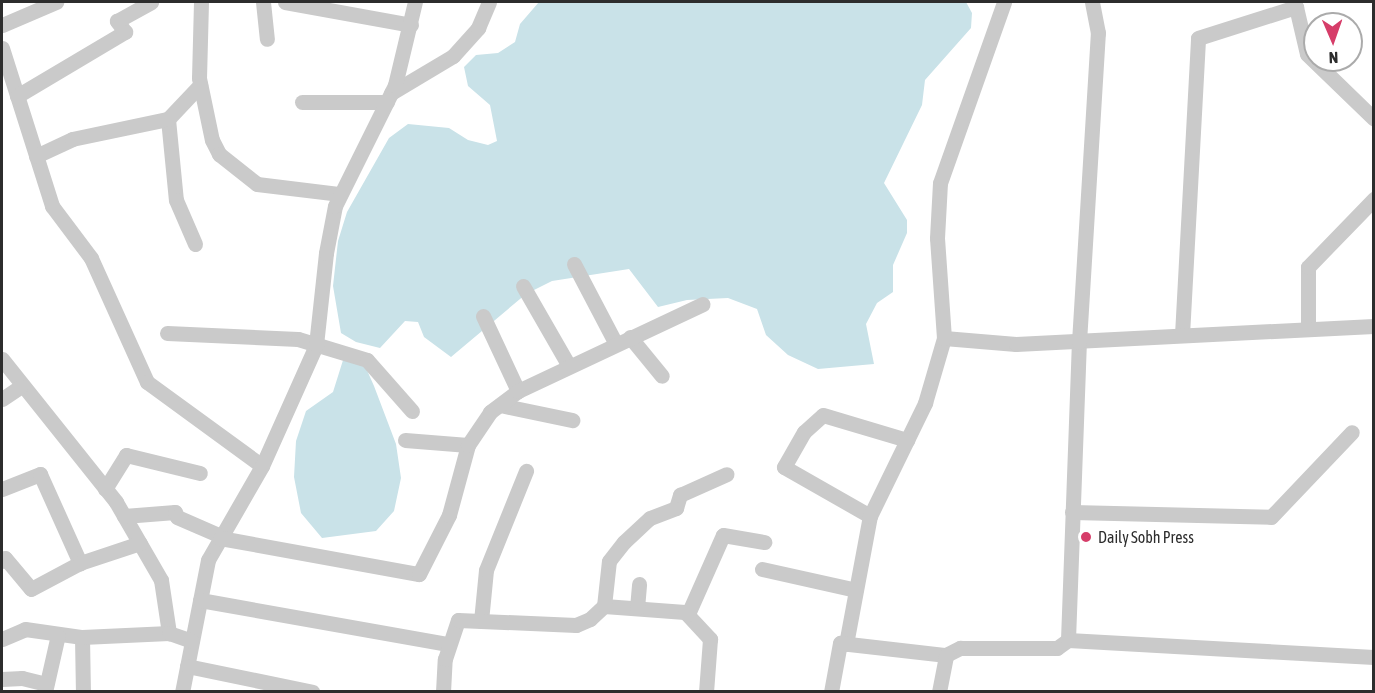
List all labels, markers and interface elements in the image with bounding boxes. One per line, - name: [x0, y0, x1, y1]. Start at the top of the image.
- north arrow: [1303, 12, 1363, 72]
- text: N: [1329, 49, 1339, 67]
- place label: Daily Sobh Press: [1098, 527, 1194, 547]
- marker: Daily Sobh Press: [1079, 530, 1093, 544]

